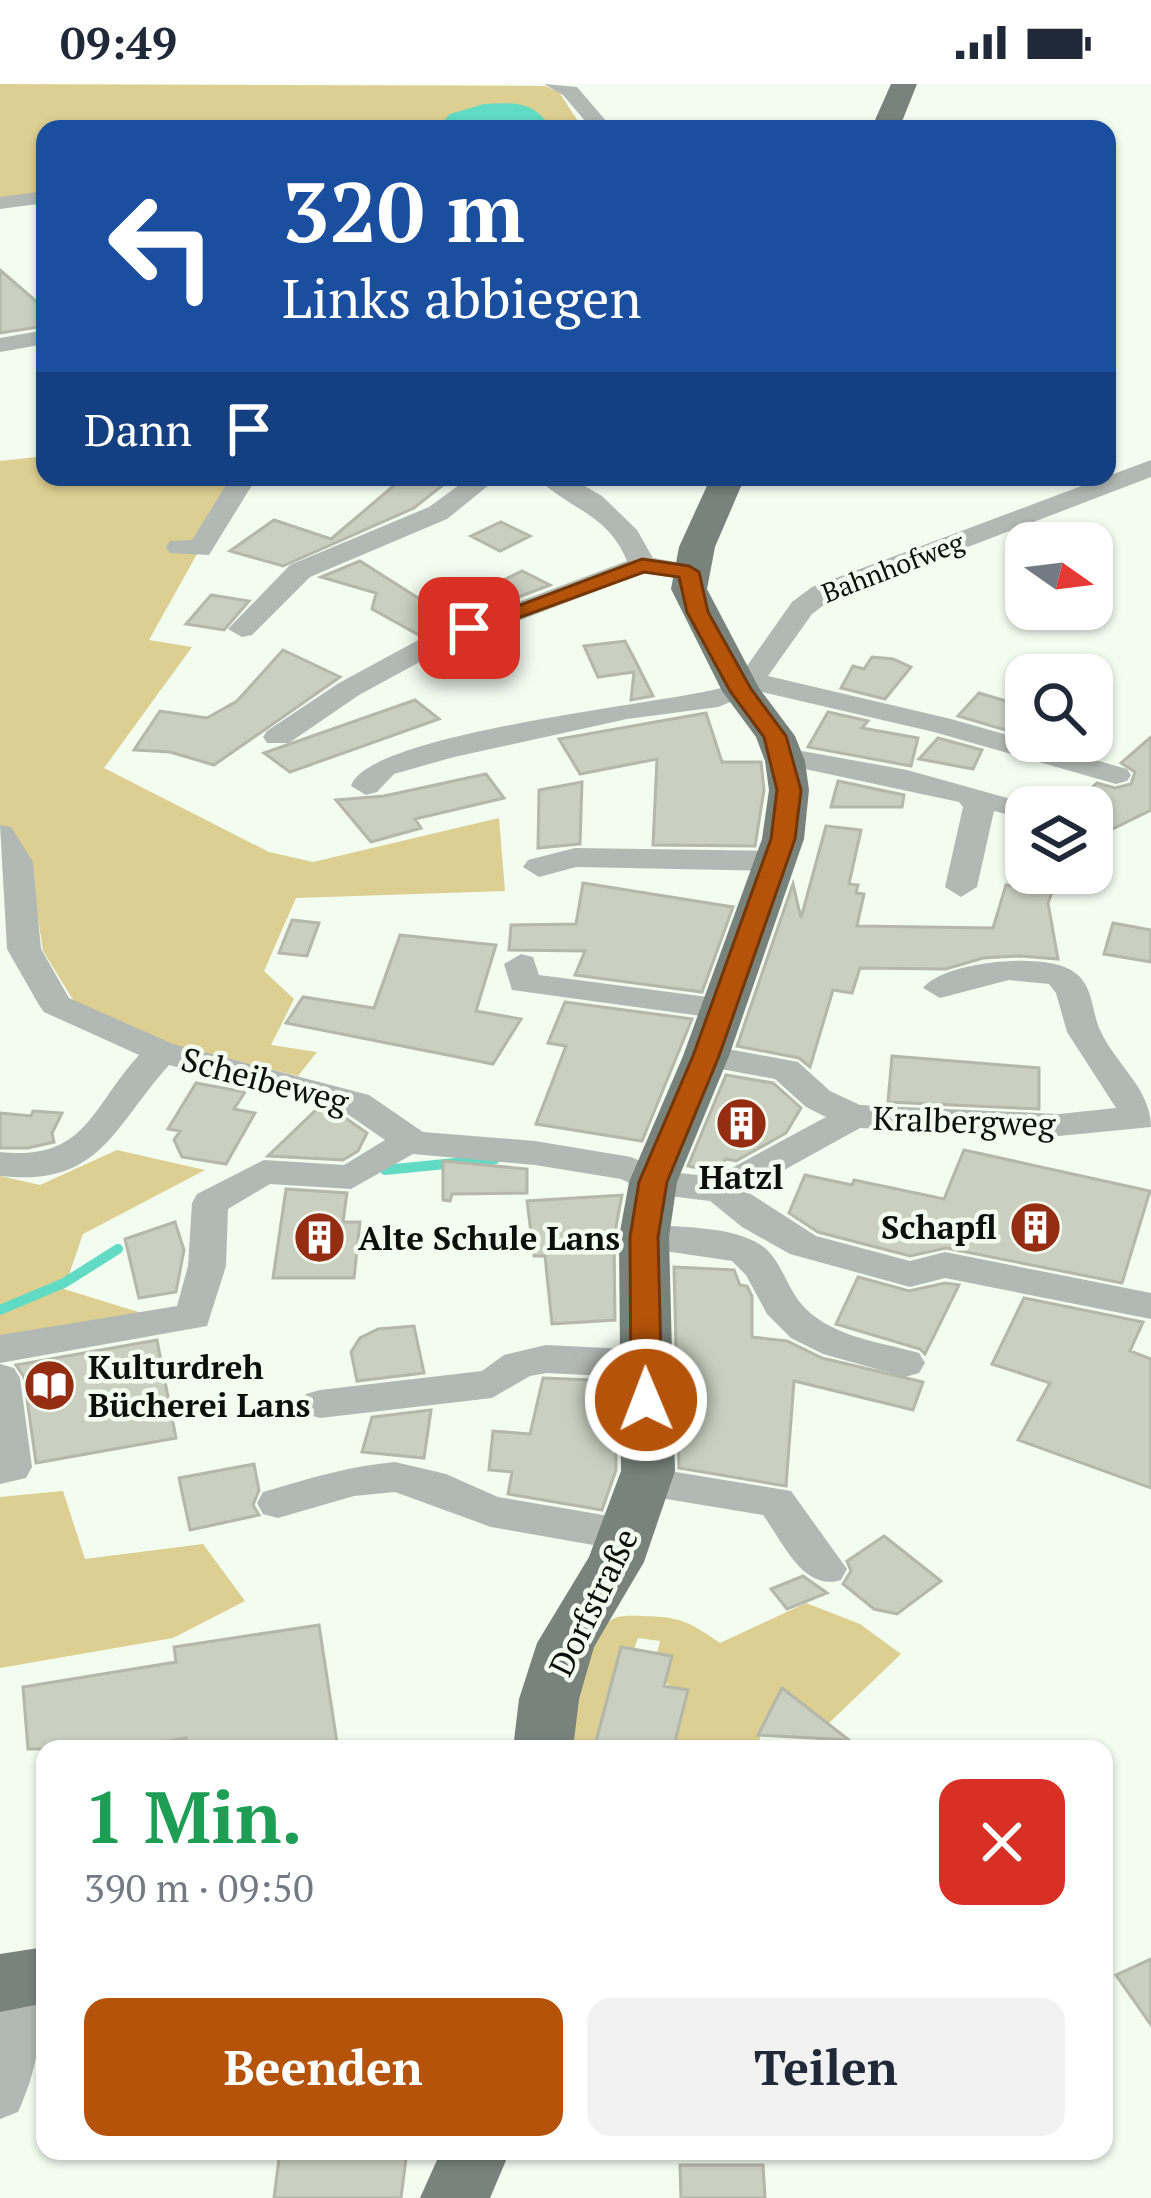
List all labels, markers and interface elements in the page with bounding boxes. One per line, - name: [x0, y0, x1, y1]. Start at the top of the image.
- text: 09:49: [60, 12, 177, 72]
- text: 320 m: [282, 155, 525, 266]
- icon: left: [84, 168, 240, 324]
- text: Links abbiegen: [282, 262, 642, 333]
- icon: arrive: [216, 396, 282, 462]
- text: Dann: [84, 399, 192, 459]
- north arrow: [1005, 522, 1113, 630]
- map controls: [1005, 522, 1113, 894]
- street label: Bahnhofweg: [817, 523, 970, 611]
- pin: [418, 577, 520, 679]
- icon: arrive: [436, 595, 502, 661]
- button: search: [1005, 654, 1113, 762]
- button: layers: [1005, 786, 1113, 894]
- street label: Scheibeweg: [177, 1037, 354, 1123]
- building icon: Hatzl: [713, 1095, 769, 1151]
- street label: Kralbergweg: [872, 1096, 1057, 1145]
- place label: Hatzl: [699, 1155, 783, 1198]
- building icon: Schapfl: [1008, 1199, 1064, 1255]
- place label: Schapfl: [881, 1205, 997, 1248]
- building icon: Alte Schule Lans: [291, 1210, 347, 1266]
- place label: Alte Schule Lans: [358, 1216, 620, 1259]
- position arrow: [583, 1337, 709, 1463]
- place label: Kulturdreh Bücherei Lans: [88, 1345, 310, 1426]
- library icon: Kulturdreh Bücherei Lans: [21, 1358, 77, 1414]
- street label: Dorfstraße: [538, 1521, 647, 1683]
- text: 1 Min.: [84, 1768, 303, 1864]
- button: close: [939, 1779, 1065, 1905]
- text: 390 m · 09:50: [84, 1861, 314, 1913]
- button: Beenden: [84, 1998, 563, 2136]
- button: Teilen: [587, 1998, 1065, 2136]

